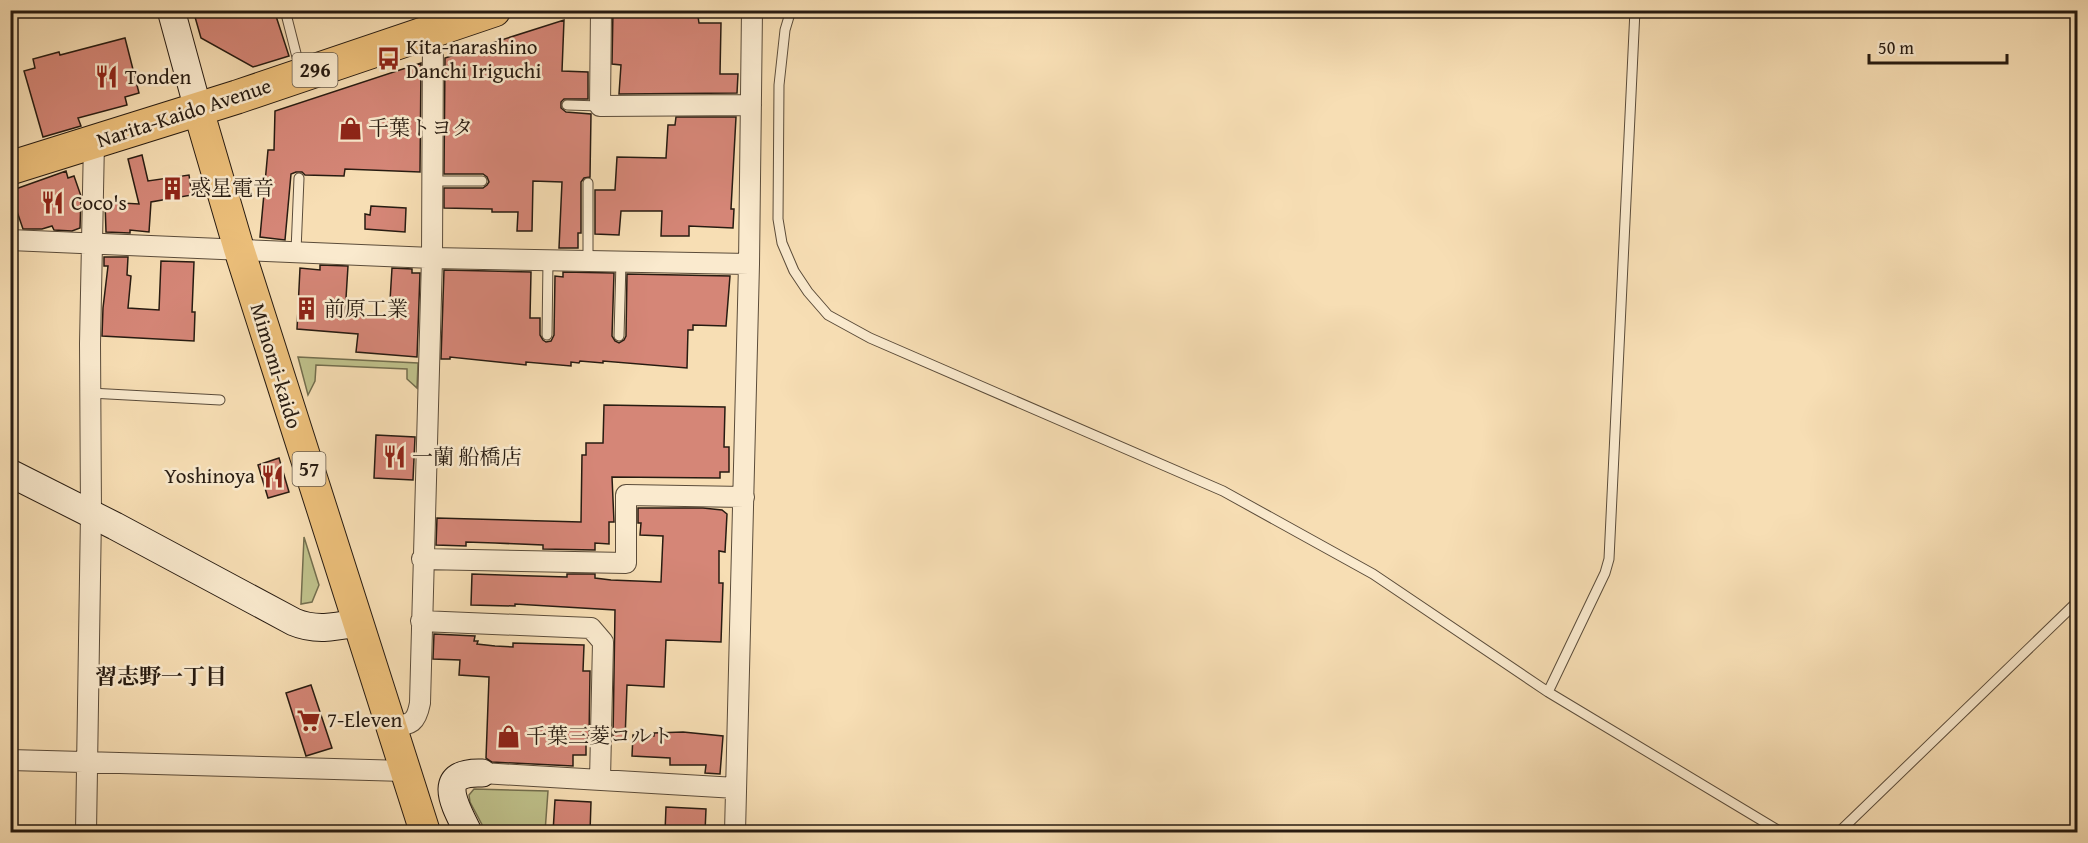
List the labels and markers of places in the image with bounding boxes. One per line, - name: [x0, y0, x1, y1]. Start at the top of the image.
- place label: Kita-narashino Danchi Iriguchi: [406, 31, 541, 86]
- bus stop icon: Kita-narashino Danchi Iriguchi: [375, 46, 401, 72]
- place label: Tonden: [125, 61, 192, 92]
- restaurant icon: Tonden: [94, 64, 120, 90]
- place label: 千葉トヨタ: [368, 112, 473, 143]
- shop icon: 千葉トヨタ: [337, 115, 363, 141]
- place label: 惑星電音: [190, 172, 274, 203]
- building icon: 惑星電音: [159, 175, 185, 201]
- place label: Coco's: [71, 187, 127, 218]
- restaurant icon: Coco's: [40, 190, 66, 216]
- place label: 前原工業: [324, 293, 408, 324]
- building icon: 前原工業: [293, 296, 319, 322]
- place label: 一蘭 船橋店: [412, 441, 522, 472]
- restaurant icon: 一蘭 船橋店: [381, 444, 407, 470]
- place label: Yoshinoya: [164, 460, 255, 491]
- restaurant icon: Yoshinoya: [260, 463, 286, 489]
- place label: 7-Eleven: [327, 704, 403, 735]
- supermarket icon: 7-Eleven: [296, 707, 322, 733]
- place label: 千葉三菱コルト: [526, 720, 673, 751]
- shop icon: 千葉三菱コルト: [495, 723, 521, 749]

